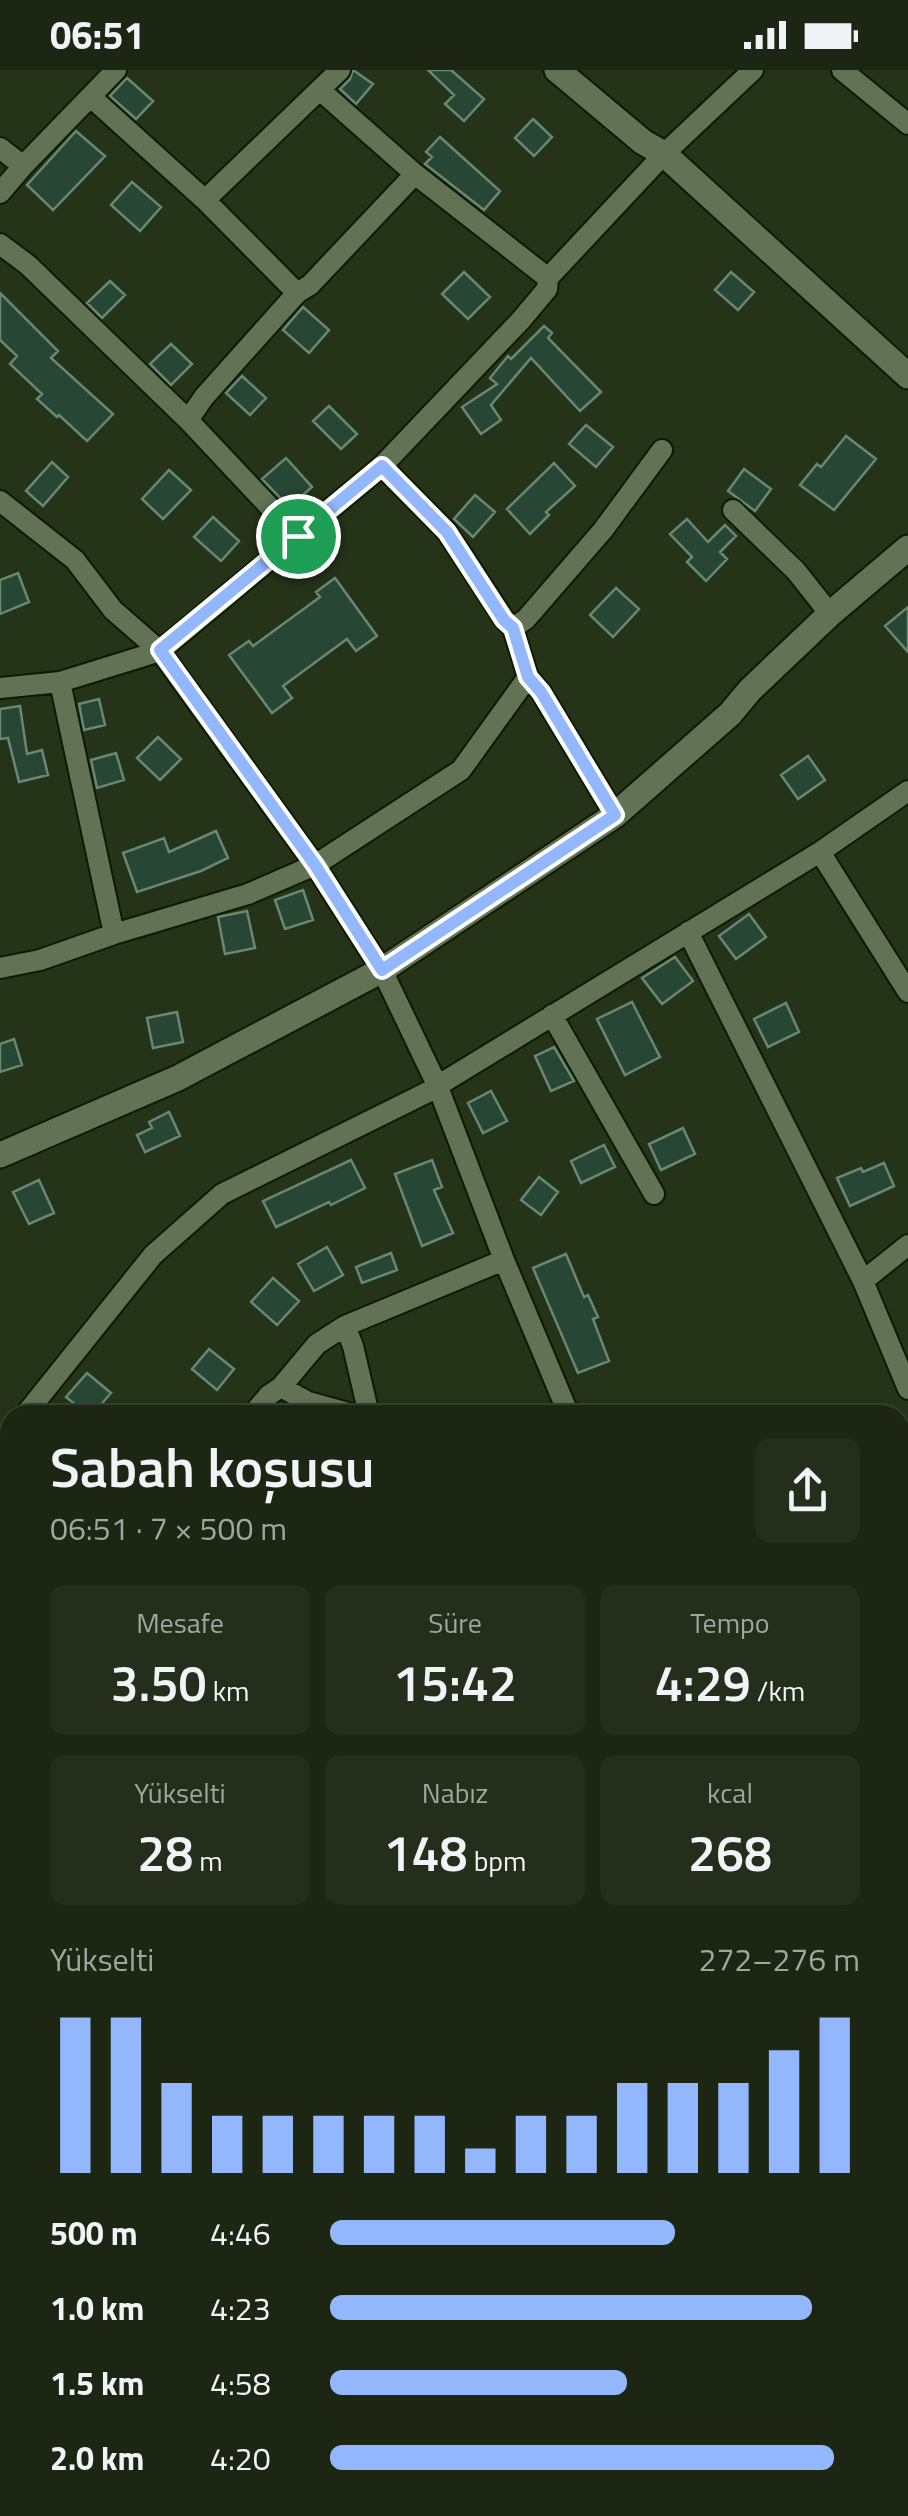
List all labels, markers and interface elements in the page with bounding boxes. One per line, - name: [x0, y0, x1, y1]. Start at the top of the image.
- text: 06:51: [50, 6, 145, 64]
- pin: [256, 494, 341, 579]
- icon: arrive: [271, 509, 326, 564]
- text: Sabah koşusu: [50, 1425, 375, 1508]
- button: share: [755, 1438, 860, 1543]
- text: 06:51 · 7 × 500 m: [50, 1504, 287, 1552]
- text: Mesafe: [136, 1601, 224, 1644]
- text: Süre: [428, 1601, 482, 1644]
- text: Tempo: [690, 1601, 770, 1644]
- text: 3.50: [111, 1644, 206, 1720]
- text: 15:42: [393, 1644, 517, 1720]
- text: 4:29: [655, 1644, 751, 1720]
- text: km: [206, 1669, 249, 1712]
- text: /km: [751, 1669, 805, 1712]
- text: Yükselti: [134, 1771, 226, 1814]
- text: Nabız: [422, 1771, 488, 1814]
- text: kcal: [707, 1771, 753, 1814]
- text: 28: [137, 1814, 193, 1890]
- text: 148: [383, 1814, 467, 1890]
- text: 268: [688, 1814, 772, 1890]
- text: m: [193, 1839, 223, 1882]
- text: bpm: [467, 1839, 527, 1882]
- text: Yükselti: [50, 1935, 154, 1983]
- text: 272–276 m: [698, 1935, 860, 1983]
- text: 500 m: [50, 2209, 138, 2257]
- text: 4:46: [210, 2209, 271, 2257]
- text: 1.0 km: [50, 2284, 144, 2332]
- text: 4:23: [210, 2284, 271, 2332]
- text: 1.5 km: [50, 2359, 144, 2407]
- text: 4:58: [210, 2359, 271, 2407]
- text: 2.0 km: [50, 2434, 144, 2482]
- text: 4:20: [210, 2434, 271, 2482]

